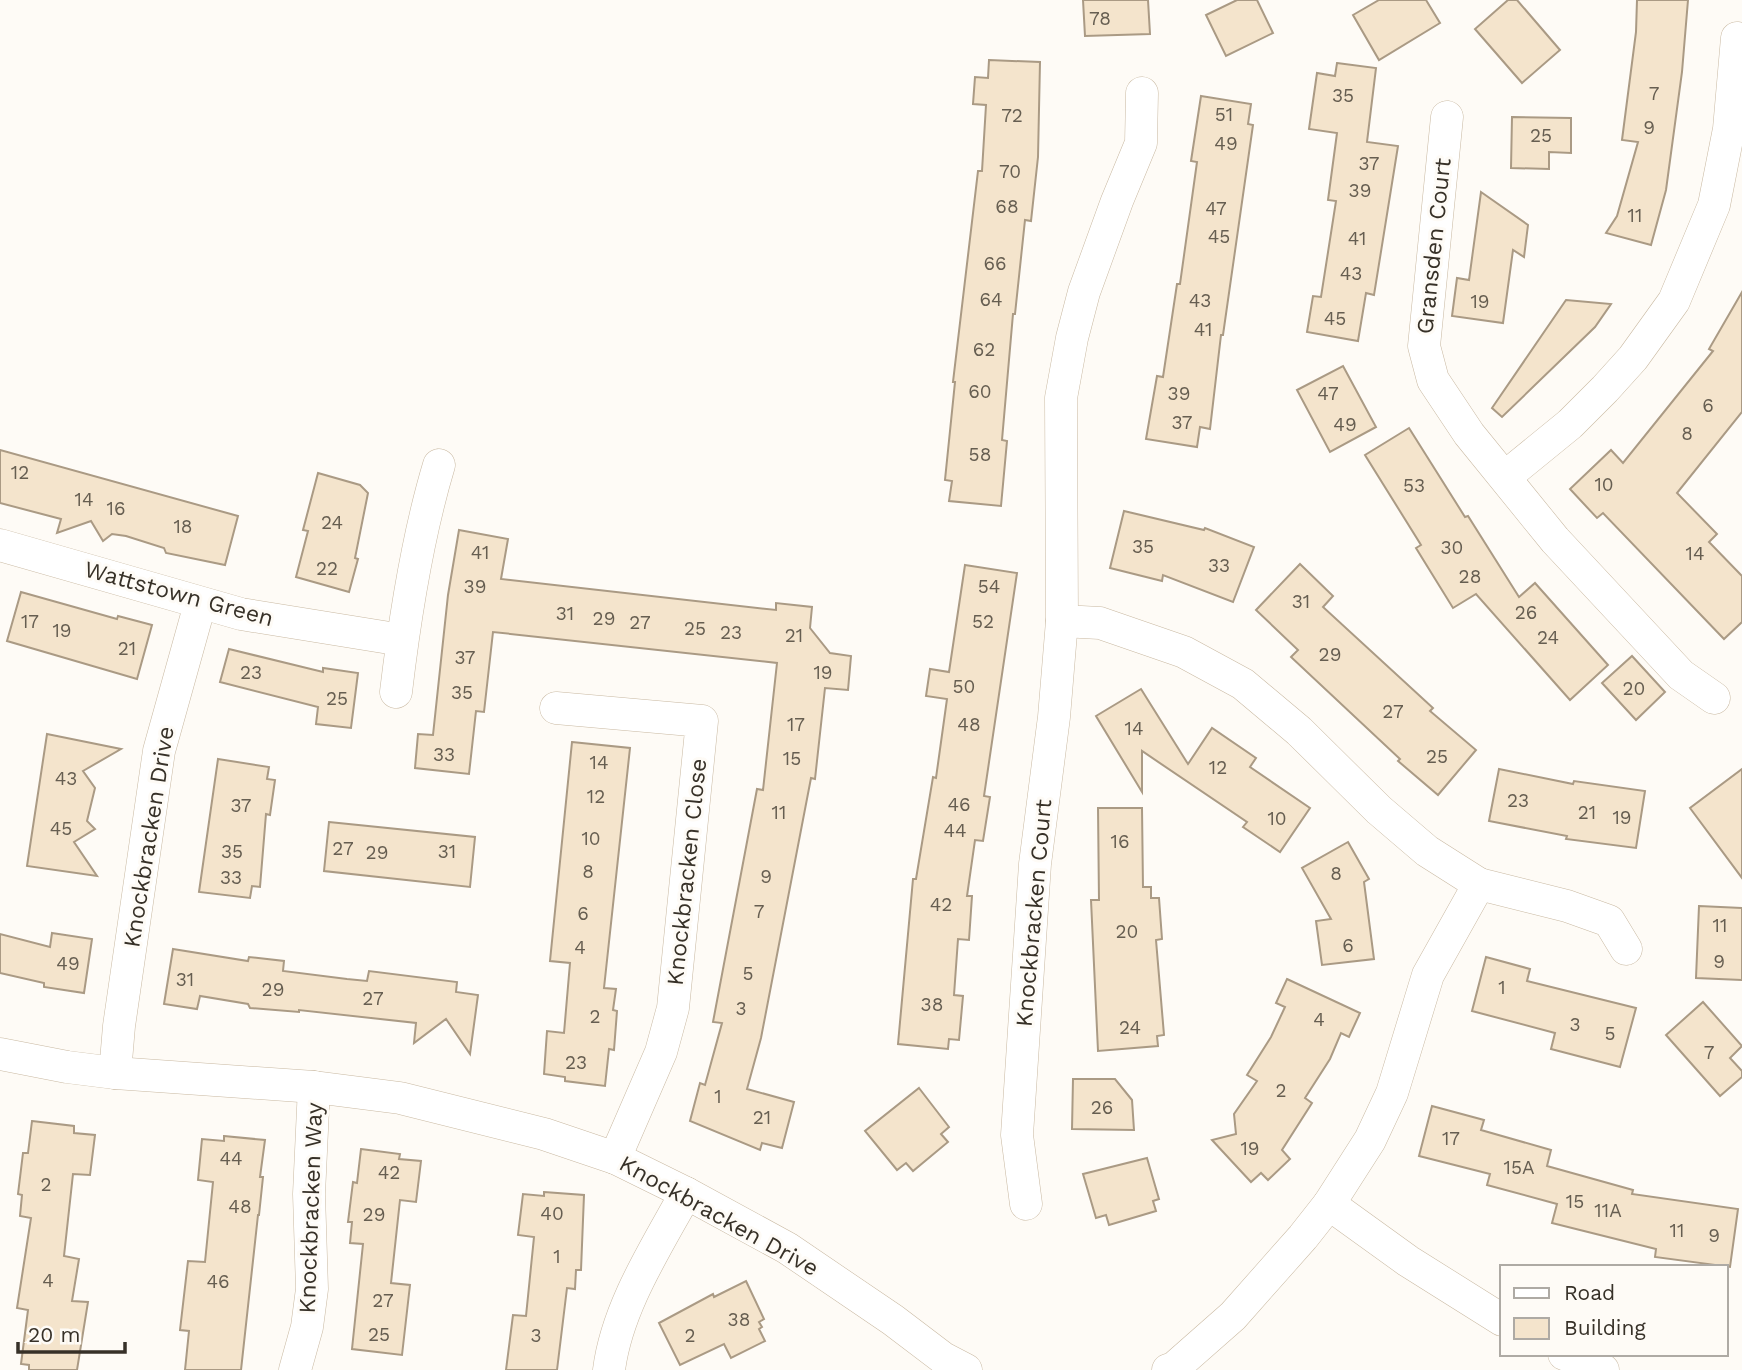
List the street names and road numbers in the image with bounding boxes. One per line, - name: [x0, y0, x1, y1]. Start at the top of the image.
- street label: Gransden Court: [1411, 156, 1457, 335]
- street label: Wattstown Green: [82, 556, 276, 632]
- street label: Knockbracken Drive: [118, 724, 180, 950]
- street label: Knockbracken Close: [662, 757, 712, 987]
- street label: Knockbracken Court: [1011, 798, 1057, 1028]
- street label: Knockbracken Way: [294, 1102, 328, 1314]
- street label: Knockbracken Drive: [615, 1150, 823, 1282]

